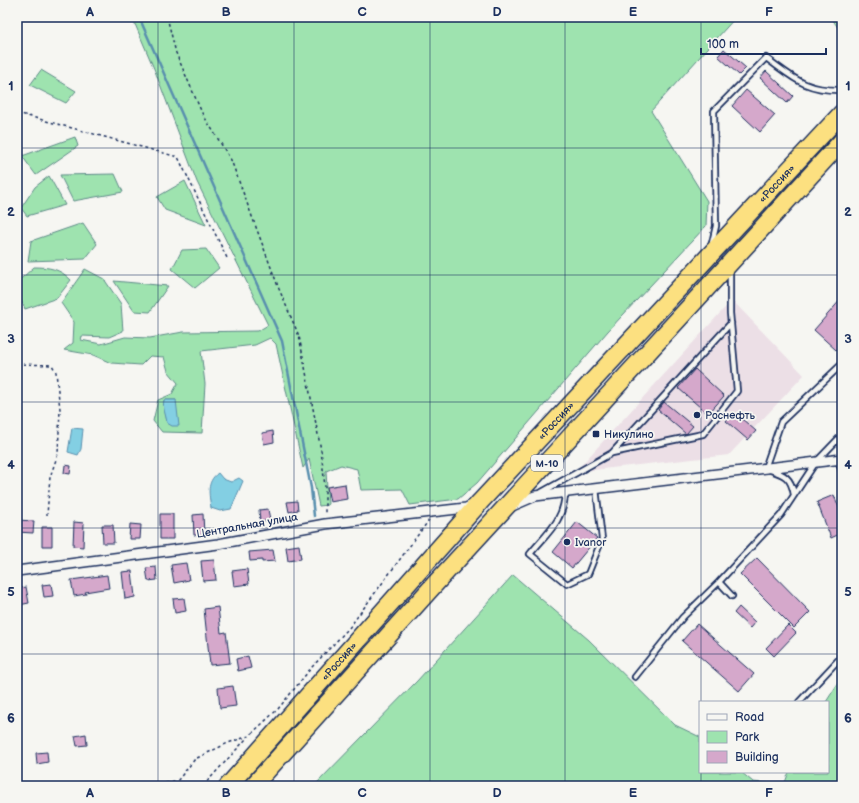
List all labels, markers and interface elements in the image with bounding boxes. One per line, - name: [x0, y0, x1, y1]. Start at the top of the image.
- text: A: [85, 4, 94, 20]
- text: B: [221, 4, 231, 20]
- text: C: [357, 4, 367, 20]
- text: D: [492, 4, 502, 20]
- text: E: [629, 4, 638, 20]
- text: F: [765, 4, 773, 20]
- scale bar: [701, 30, 826, 56]
- text: 100 m: [707, 37, 739, 52]
- text: 1: [8, 78, 14, 94]
- text: 1: [845, 78, 851, 94]
- street label: «Россия»: [756, 162, 798, 206]
- text: 2: [7, 204, 15, 220]
- text: 2: [844, 204, 852, 220]
- text: 3: [7, 331, 15, 347]
- text: 3: [844, 331, 852, 347]
- street label: «Россия»: [535, 399, 577, 443]
- place label: Роснефть: [705, 409, 756, 422]
- marker: Роснефть: [692, 410, 702, 420]
- place label: Никулино: [604, 428, 654, 441]
- marker: Никулино: [591, 429, 601, 439]
- road number: М-10: [531, 455, 563, 471]
- text: 4: [7, 457, 15, 473]
- text: 4: [844, 457, 852, 473]
- street label: Центральная улица: [195, 510, 299, 541]
- place label: Ivanor: [575, 536, 607, 549]
- marker: Ivanor: [562, 537, 572, 547]
- text: 5: [7, 584, 15, 600]
- text: 5: [844, 584, 852, 600]
- street label: «Россия»: [319, 639, 360, 684]
- legend: [699, 701, 829, 773]
- text: 6: [7, 710, 15, 726]
- text: Road: [735, 710, 764, 725]
- text: 6: [844, 710, 852, 726]
- text: Park: [735, 730, 759, 745]
- text: Building: [735, 750, 779, 765]
- text: A: [85, 785, 94, 801]
- text: B: [221, 785, 231, 801]
- text: C: [357, 785, 367, 801]
- text: D: [492, 785, 502, 801]
- text: E: [629, 785, 638, 801]
- text: F: [765, 785, 773, 801]

